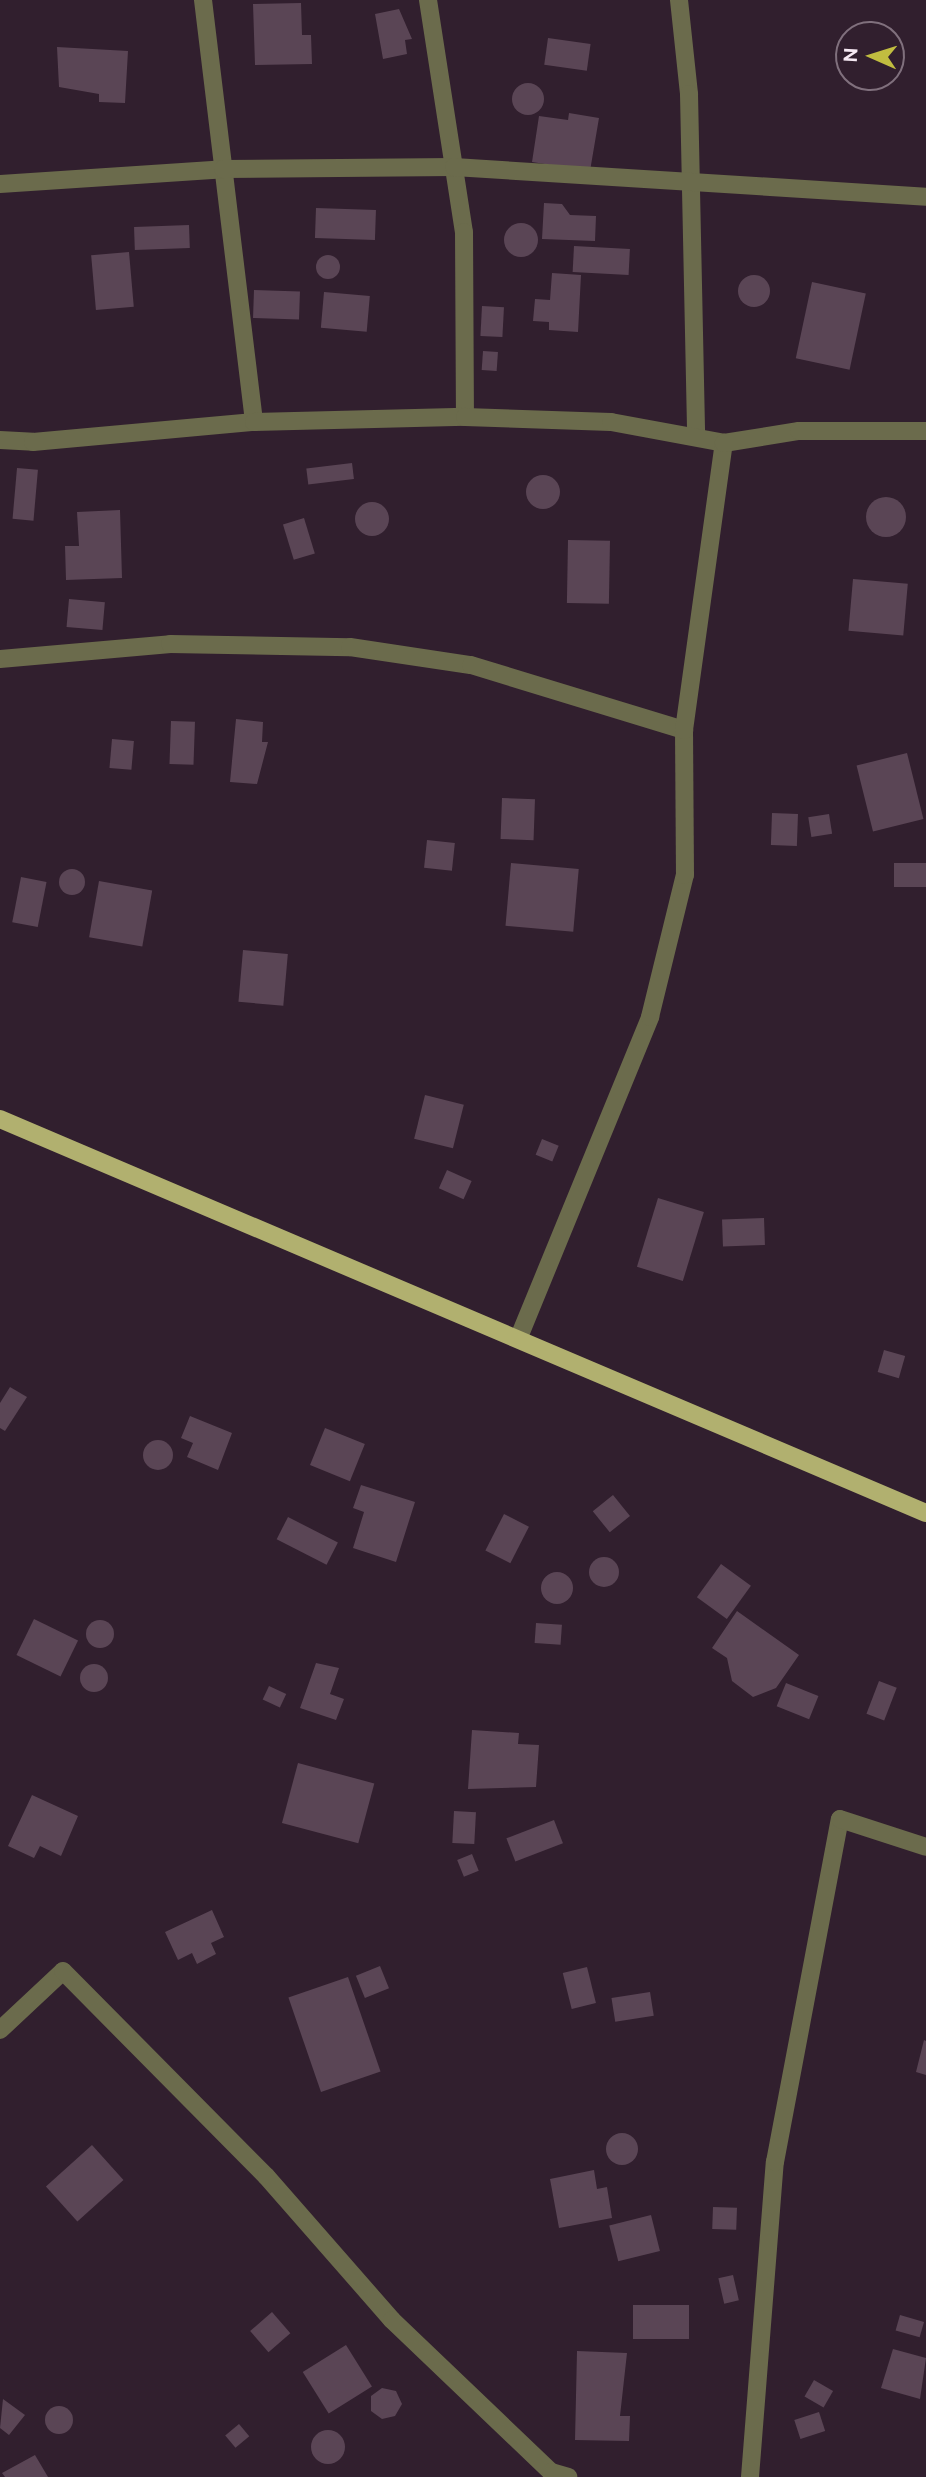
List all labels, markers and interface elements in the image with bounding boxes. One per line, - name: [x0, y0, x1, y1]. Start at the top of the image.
- north arrow: [835, 21, 905, 91]
- text: N: [839, 47, 862, 63]

